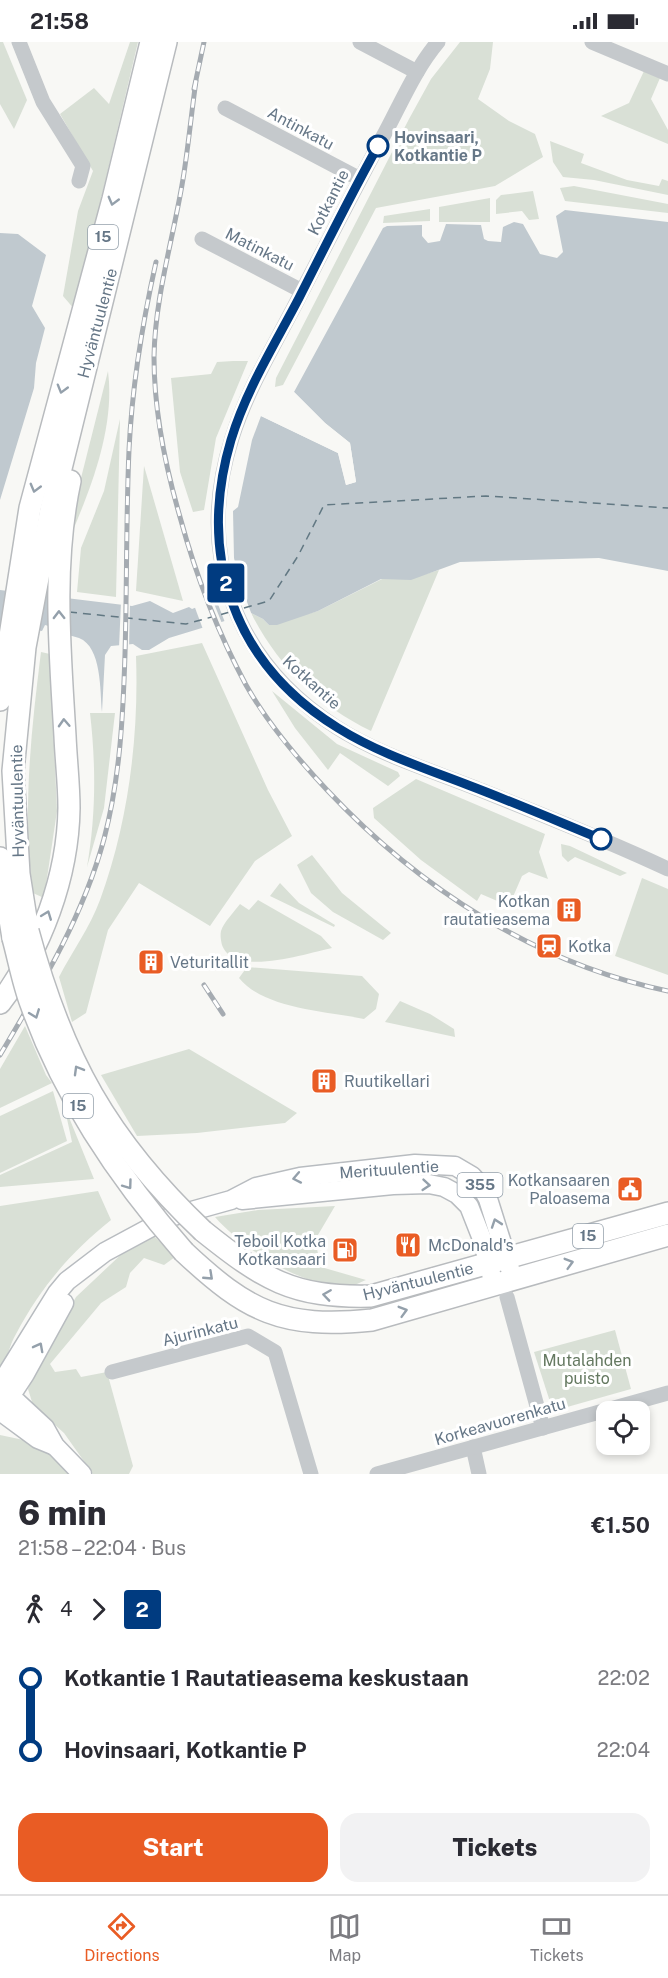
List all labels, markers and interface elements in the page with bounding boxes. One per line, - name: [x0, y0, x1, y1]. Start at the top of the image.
- text: 21:58: [30, 8, 89, 34]
- street label: Antinkatu: [264, 103, 337, 154]
- place label: Hovinsaari, Kotkantie P: [394, 128, 482, 165]
- marker: Hovinsaari, Kotkantie P: [367, 135, 389, 157]
- street label: Kotkantie: [304, 166, 353, 238]
- one-way arrow: [107, 196, 120, 206]
- street label: Matinkatu: [222, 224, 297, 275]
- road number: 15: [88, 225, 118, 249]
- street label: Hyväntuulentie: [74, 266, 121, 380]
- one-way arrow: [57, 383, 69, 394]
- one-way arrow: [30, 482, 42, 493]
- line badge: 2: [206, 564, 246, 602]
- text: 2: [219, 571, 233, 596]
- one-way arrow: [53, 611, 66, 620]
- street label: Kotkantie: [279, 652, 344, 713]
- one-way arrow: [58, 718, 71, 727]
- street label: Hyväntuulentie: [7, 744, 28, 858]
- unlabelled marker: [590, 828, 612, 850]
- place label: Kotkan rautatieasema: [443, 892, 550, 929]
- building icon: Kotkan rautatieasema: [554, 895, 584, 925]
- one-way arrow: [40, 910, 52, 921]
- station icon: Kotka: [534, 931, 564, 961]
- place label: Kotka: [568, 937, 611, 956]
- building icon: Veturitallit: [136, 947, 166, 977]
- place label: Veturitallit: [170, 953, 249, 972]
- one-way arrow: [28, 1008, 40, 1019]
- one-way arrow: [74, 1066, 85, 1076]
- building icon: Ruutikellari: [309, 1066, 339, 1096]
- place label: Ruutikellari: [344, 1072, 430, 1091]
- road number: 15: [63, 1094, 93, 1118]
- street label: Merituulentie: [339, 1157, 439, 1182]
- one-way arrow: [292, 1171, 302, 1184]
- place label: Kotkansaaren Paloasema: [508, 1171, 610, 1208]
- road number: 355: [458, 1173, 502, 1197]
- public building icon: Kotkansaaren Paloasema: [615, 1174, 645, 1204]
- one-way arrow: [121, 1178, 132, 1189]
- one-way arrow: [421, 1178, 430, 1191]
- one-way arrow: [491, 1218, 504, 1229]
- road number: 15: [573, 1224, 603, 1248]
- restaurant icon: McDonald's: [393, 1230, 423, 1260]
- place label: Teboil Kotka Kotkansaari: [234, 1232, 326, 1269]
- fuel station icon: Teboil Kotka Kotkansaari: [330, 1235, 360, 1265]
- place label: McDonald's: [428, 1236, 514, 1255]
- one-way arrow: [563, 1258, 574, 1270]
- street label: Hyväntuulentie: [361, 1259, 475, 1304]
- one-way arrow: [203, 1269, 213, 1280]
- one-way arrow: [322, 1290, 331, 1302]
- one-way arrow: [398, 1305, 408, 1318]
- street label: Ajurinkatu: [160, 1313, 240, 1350]
- one-way arrow: [32, 1342, 44, 1353]
- park label: Mutalahden puisto: [542, 1351, 632, 1388]
- street label: Korkeavuorenkatu: [432, 1394, 568, 1449]
- map controls: [596, 1401, 650, 1455]
- button: locate: [596, 1401, 650, 1455]
- text: 6 min: [18, 1494, 107, 1532]
- text: €1.50: [591, 1512, 650, 1538]
- text: 21:58 – 22:04 · Bus: [18, 1536, 186, 1560]
- icon: walk: [18, 1593, 51, 1626]
- icon: forward: [82, 1593, 115, 1626]
- text: 4: [60, 1597, 73, 1621]
- text: 2: [136, 1597, 149, 1622]
- text: Kotkantie 1 Rautatieasema keskustaan: [64, 1665, 469, 1691]
- text: 22:02: [597, 1666, 650, 1690]
- text: Hovinsaari, Kotkantie P: [64, 1737, 307, 1763]
- text: 22:04: [597, 1738, 650, 1762]
- button: Start: [18, 1813, 328, 1882]
- button: Tickets: [340, 1813, 650, 1882]
- tab: Directions: [84, 1910, 160, 1965]
- tab: Map: [328, 1910, 361, 1965]
- tab: Tickets: [530, 1910, 584, 1965]

